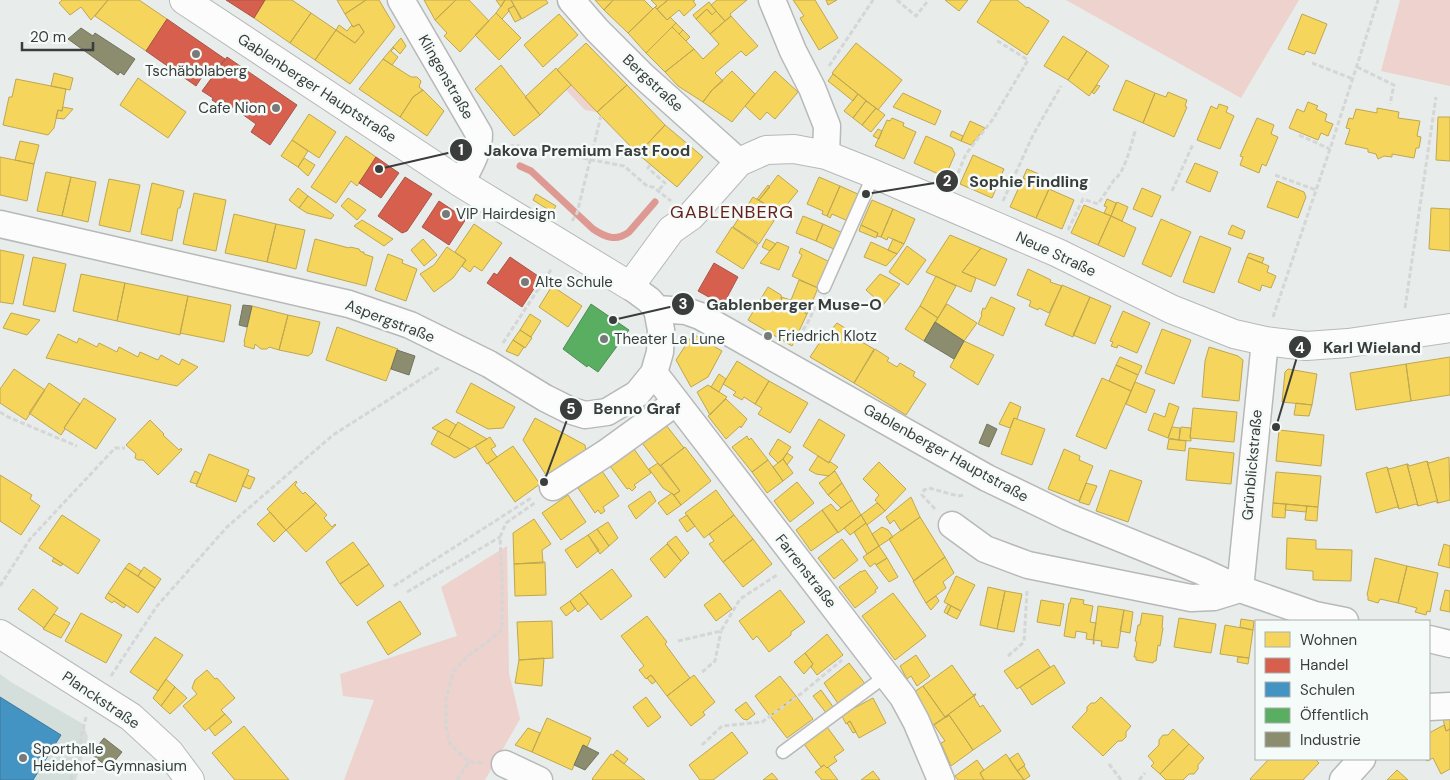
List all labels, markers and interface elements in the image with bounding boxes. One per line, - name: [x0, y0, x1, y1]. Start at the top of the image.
- scale bar: [22, 20, 94, 52]
- text: 20 m: [30, 27, 66, 47]
- street label: Gablenberger Hauptstraße: [234, 29, 400, 147]
- street label: Klingenstraße: [414, 31, 478, 123]
- marker: Tschäbblaberg: [190, 48, 202, 60]
- street label: Bergstraße: [618, 50, 688, 116]
- place label: Tschäbblaberg: [145, 61, 247, 81]
- place label: Cafe Nion: [198, 98, 266, 118]
- marker: Cafe Nion: [270, 102, 282, 114]
- callout: Jakova Premium Fast Food: [448, 134, 700, 165]
- text: 1: [458, 140, 464, 160]
- text: Jakova Premium Fast Food: [484, 140, 690, 161]
- callout: Sophie Findling: [934, 165, 1099, 196]
- text: 2: [943, 171, 952, 191]
- text: Sophie Findling: [969, 171, 1089, 192]
- district label: GABLENBERG: [670, 200, 794, 224]
- place label: VIP Hairdesign: [456, 204, 556, 224]
- marker: VIP Hairdesign: [440, 208, 452, 220]
- street label: Neue Straße: [1013, 227, 1099, 281]
- place label: Alte Schule: [535, 272, 613, 292]
- marker: Alte Schule: [519, 276, 531, 288]
- callout: Gablenberger Muse-O: [671, 289, 891, 320]
- text: 3: [678, 294, 688, 314]
- text: Gablenberger Muse-O: [706, 294, 882, 315]
- street label: Aspergstraße: [342, 295, 438, 347]
- place label: Friedrich Klotz: [778, 326, 877, 346]
- place label: Theater La Lune: [614, 329, 725, 349]
- marker: Friedrich Klotz: [762, 330, 774, 342]
- callout: Karl Wieland: [1288, 332, 1431, 363]
- marker: Theater La Lune: [598, 333, 610, 345]
- text: Karl Wieland: [1323, 337, 1421, 358]
- text: 4: [1295, 338, 1305, 358]
- callout: Benno Graf: [559, 393, 691, 424]
- text: Benno Graf: [593, 398, 681, 419]
- text: 5: [566, 399, 576, 419]
- street label: Gablenberger Hauptstraße: [860, 399, 1032, 507]
- street label: Grünblickstraße: [1237, 409, 1267, 521]
- street label: Farrenstraße: [771, 530, 841, 612]
- legend: [1255, 620, 1430, 760]
- text: Wohnen: [1300, 630, 1357, 650]
- text: Handel: [1300, 655, 1348, 675]
- street label: Planckstraße: [58, 667, 144, 733]
- text: Schulen: [1300, 680, 1355, 700]
- text: Öffentlich: [1300, 705, 1369, 725]
- text: Industrie: [1300, 730, 1361, 750]
- place label: Sporthalle Heidehof-Gymnasium: [33, 739, 187, 776]
- marker: Sporthalle Heidehof-Gymnasium: [17, 752, 29, 764]

